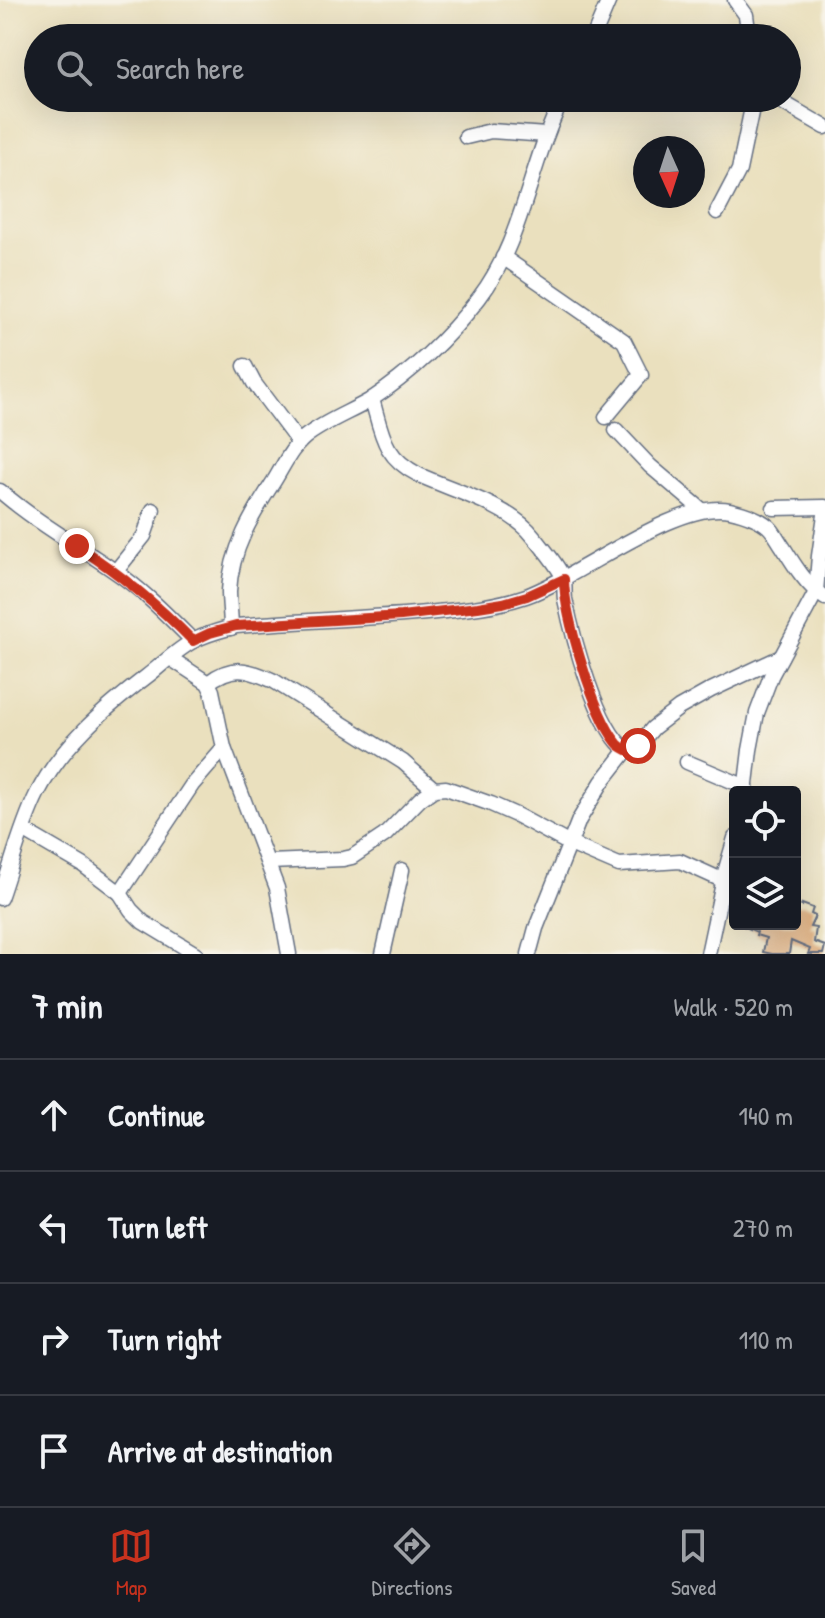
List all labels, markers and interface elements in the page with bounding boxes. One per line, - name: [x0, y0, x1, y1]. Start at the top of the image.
- search box: [24, 24, 801, 112]
- icon: search: [52, 46, 96, 90]
- text: Search here: [116, 48, 244, 88]
- north arrow: [633, 136, 705, 208]
- route end: [59, 528, 95, 564]
- route start: [620, 728, 656, 764]
- map controls: [729, 786, 801, 930]
- button: locate: [729, 786, 801, 858]
- button: layers: [729, 858, 801, 930]
- text: 7 min: [32, 983, 103, 1029]
- text: Walk · 520 m: [673, 989, 793, 1024]
- icon: ahead: [32, 1093, 76, 1137]
- text: Continue: [108, 1095, 205, 1135]
- text: 140 m: [739, 1098, 793, 1133]
- icon: left: [32, 1205, 76, 1249]
- text: Turn left: [108, 1207, 207, 1247]
- text: 270 m: [733, 1210, 793, 1245]
- icon: right: [32, 1317, 76, 1361]
- text: Turn right: [108, 1319, 221, 1359]
- text: 110 m: [739, 1322, 793, 1357]
- icon: arrive: [32, 1429, 76, 1473]
- text: Arrive at destination: [108, 1431, 333, 1471]
- tab: Map: [109, 1524, 153, 1602]
- tab: Directions: [372, 1524, 453, 1602]
- tab: Saved: [671, 1524, 716, 1602]

